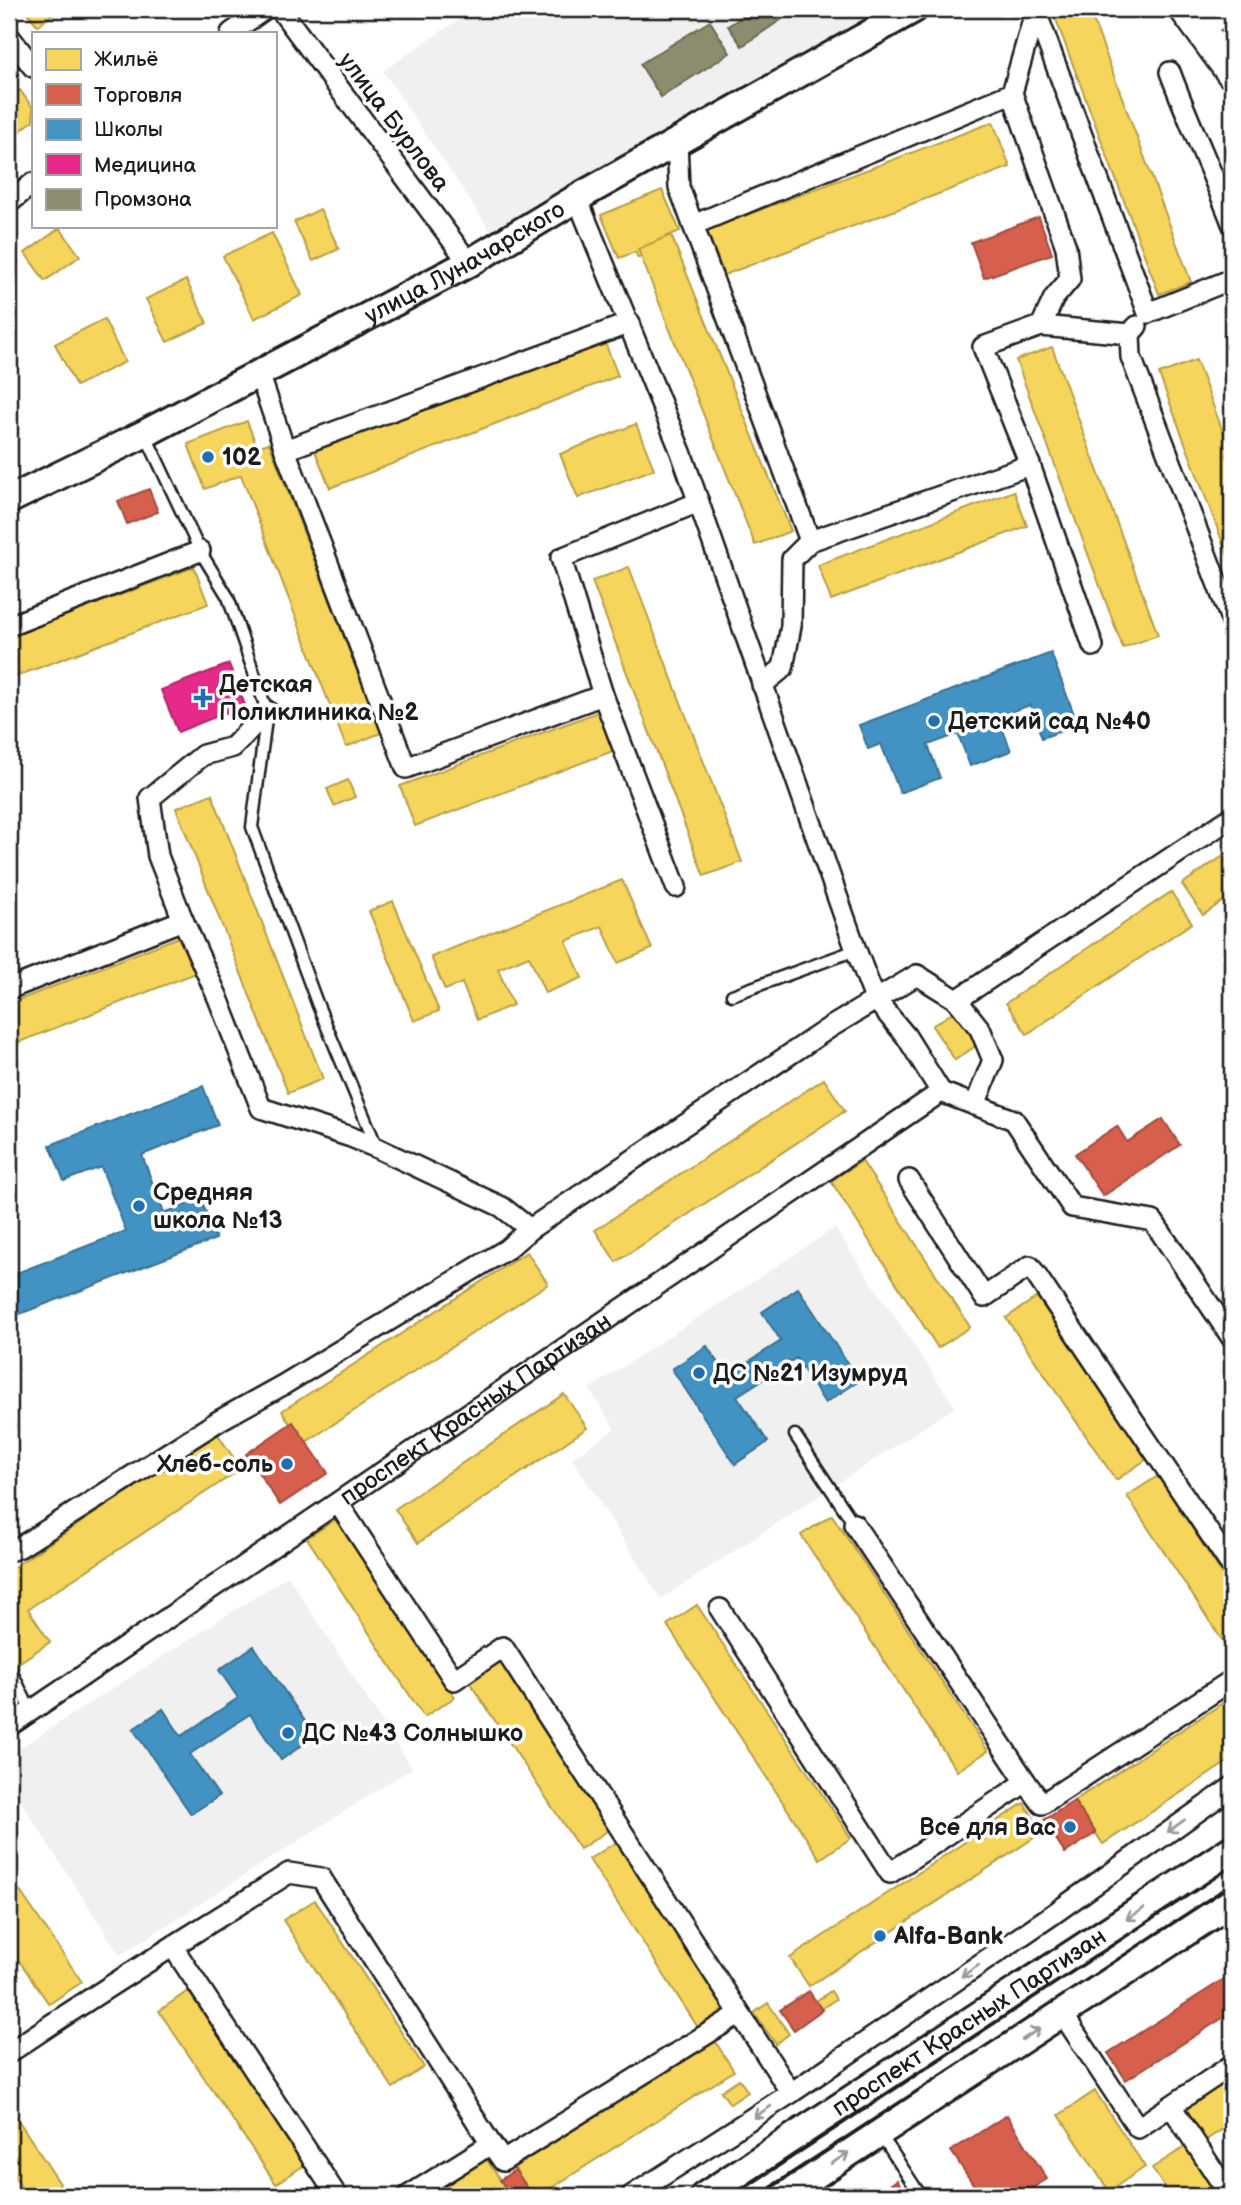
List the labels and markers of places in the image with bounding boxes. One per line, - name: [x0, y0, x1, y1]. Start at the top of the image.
- place label: 102: [222, 443, 262, 472]
- marker: 102: [200, 449, 216, 465]
- place label: Детская Поликлиника №2: [219, 670, 419, 727]
- marker: Детская Поликлиника №2: [193, 688, 213, 708]
- place label: Детский сад №40: [948, 707, 1151, 736]
- marker: Детский сад №40: [926, 713, 942, 729]
- place label: Средняя школа №13: [153, 1178, 283, 1235]
- marker: Средняя школа №13: [131, 1198, 147, 1214]
- place label: ДС №21 Изумруд: [713, 1359, 908, 1388]
- marker: ДС №21 Изумруд: [691, 1365, 707, 1381]
- place label: Хлеб-соль: [156, 1450, 274, 1479]
- marker: Хлеб-соль: [279, 1456, 295, 1472]
- place label: ДС №43 Солнышко: [302, 1719, 523, 1748]
- marker: ДС №43 Солнышко: [280, 1725, 296, 1741]
- place label: Все для Вас: [919, 1813, 1056, 1842]
- marker: Все для Вас: [1062, 1819, 1078, 1835]
- place label: Alfa-Bank: [893, 1922, 1004, 1951]
- marker: Alfa-Bank: [872, 1928, 888, 1944]

